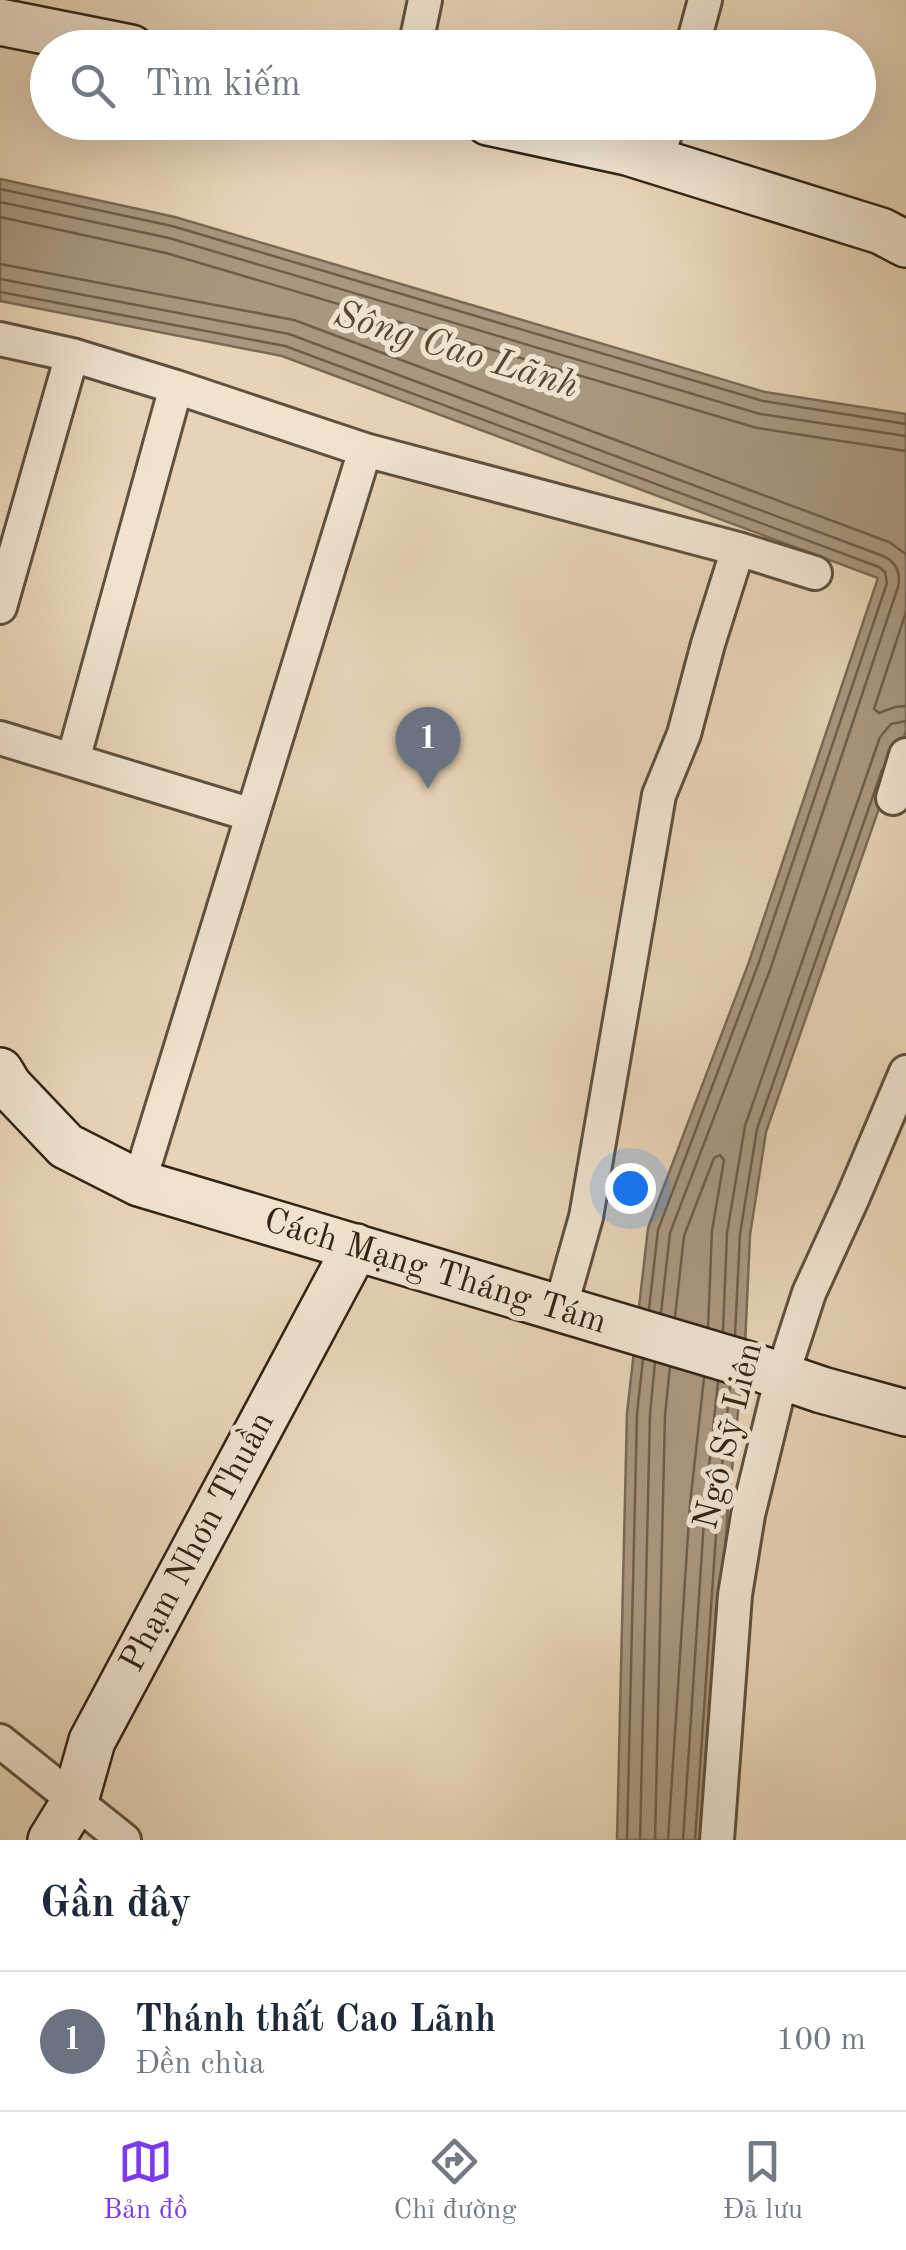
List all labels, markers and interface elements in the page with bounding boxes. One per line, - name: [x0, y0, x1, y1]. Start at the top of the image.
- search box: [30, 30, 876, 140]
- icon: search: [65, 58, 120, 113]
- text: Tìm kiếm: [145, 66, 301, 104]
- water label: Sông Cao Lãnh: [329, 296, 583, 406]
- pin: 1: [396, 706, 460, 789]
- your location: [605, 1163, 656, 1214]
- street label: Cách Mạng Tháng Tám: [260, 1203, 610, 1341]
- street label: Ngô Sỹ Liên: [689, 1339, 769, 1533]
- street label: Phạm Nhơn Thuần: [111, 1404, 281, 1678]
- text: Gần đây: [40, 1884, 191, 1926]
- text: Thánh thất Cao Lãnh: [135, 2002, 496, 2040]
- text: 1: [63, 2025, 82, 2057]
- text: 100 m: [776, 2025, 866, 2057]
- text: Đền chùa: [135, 2049, 265, 2081]
- tab: Bản đồ: [103, 2134, 188, 2229]
- tab: Chỉ đường: [393, 2134, 517, 2229]
- tab: Đã lưu: [722, 2134, 803, 2229]

